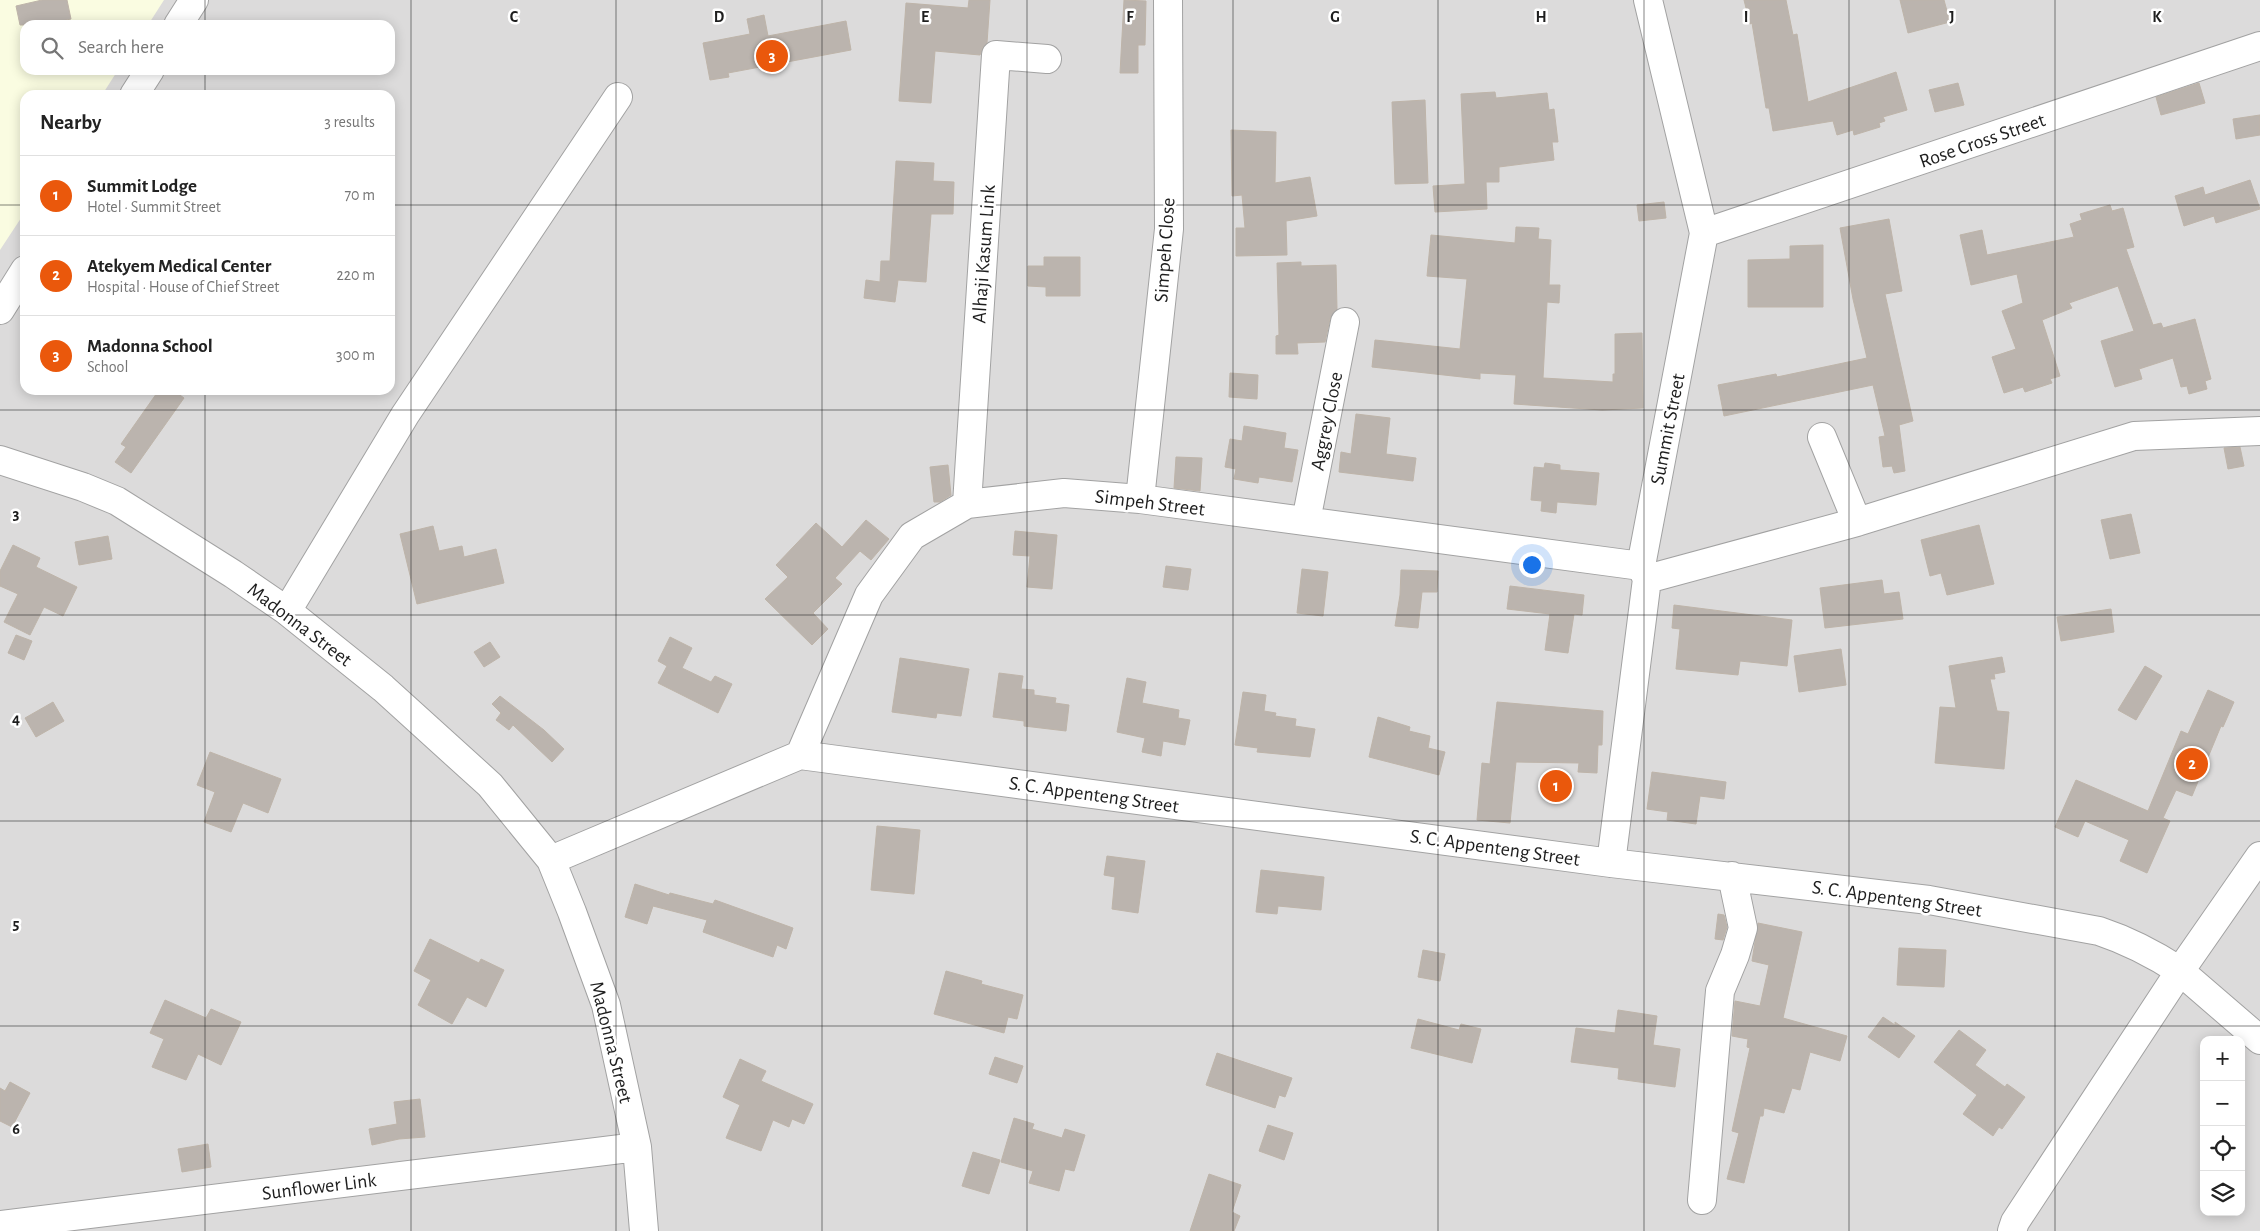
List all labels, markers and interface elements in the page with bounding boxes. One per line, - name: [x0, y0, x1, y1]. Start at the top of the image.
- text: C: [510, 9, 519, 25]
- text: D: [714, 9, 725, 25]
- text: E: [921, 9, 929, 25]
- text: F: [1126, 9, 1134, 25]
- text: G: [1330, 9, 1340, 25]
- text: H: [1535, 9, 1547, 25]
- text: I: [1744, 9, 1748, 25]
- text: J: [1949, 9, 1955, 25]
- text: K: [2152, 9, 2162, 25]
- search box: [20, 20, 395, 75]
- icon: search: [38, 34, 66, 62]
- pin: 3: [756, 37, 788, 75]
- text: Search here: [78, 38, 164, 57]
- street label: Rose Cross Street: [1917, 110, 2048, 172]
- text: Nearby: [40, 112, 101, 133]
- text: 3 results: [324, 114, 375, 130]
- text: Summit Lodge: [87, 177, 197, 196]
- street label: Alhaji Kasum Link: [969, 184, 999, 324]
- text: 1: [53, 187, 59, 203]
- text: 70 m: [344, 187, 375, 203]
- street label: Simpeh Close: [1151, 197, 1179, 303]
- text: Hotel · Summit Street: [87, 199, 221, 215]
- text: Atekyem Medical Center: [87, 257, 271, 276]
- text: 2: [52, 267, 60, 283]
- text: 220 m: [337, 267, 375, 283]
- text: Hospital · House of Chief Street: [87, 279, 279, 295]
- text: Madonna School: [87, 337, 213, 356]
- text: 3: [53, 347, 59, 363]
- text: 300 m: [336, 347, 375, 363]
- text: School: [87, 359, 128, 375]
- street label: Aggrey Close: [1308, 370, 1346, 472]
- street label: Summit Street: [1647, 371, 1689, 486]
- street label: Simpeh Street: [1094, 486, 1207, 520]
- text: 3: [13, 506, 20, 522]
- your location: [1519, 552, 1545, 578]
- street label: Madonna Street: [244, 579, 356, 671]
- text: 4: [12, 711, 20, 727]
- pin: 2: [2176, 745, 2208, 783]
- pin: 1: [1540, 767, 1572, 805]
- street label: S. C. Appenteng Street: [1008, 773, 1181, 817]
- street label: S. C. Appenteng Street: [1409, 826, 1582, 870]
- street label: S. C. Appenteng Street: [1811, 877, 1984, 921]
- text: 5: [13, 916, 20, 932]
- street label: Madonna Street: [586, 979, 636, 1106]
- map controls: [2200, 1036, 2245, 1216]
- button: +: [2200, 1036, 2245, 1081]
- button: −: [2200, 1081, 2245, 1126]
- text: 6: [12, 1121, 20, 1137]
- button: locate: [2200, 1126, 2245, 1171]
- street label: Sunflower Link: [261, 1170, 378, 1204]
- button: layers: [2200, 1171, 2245, 1216]

